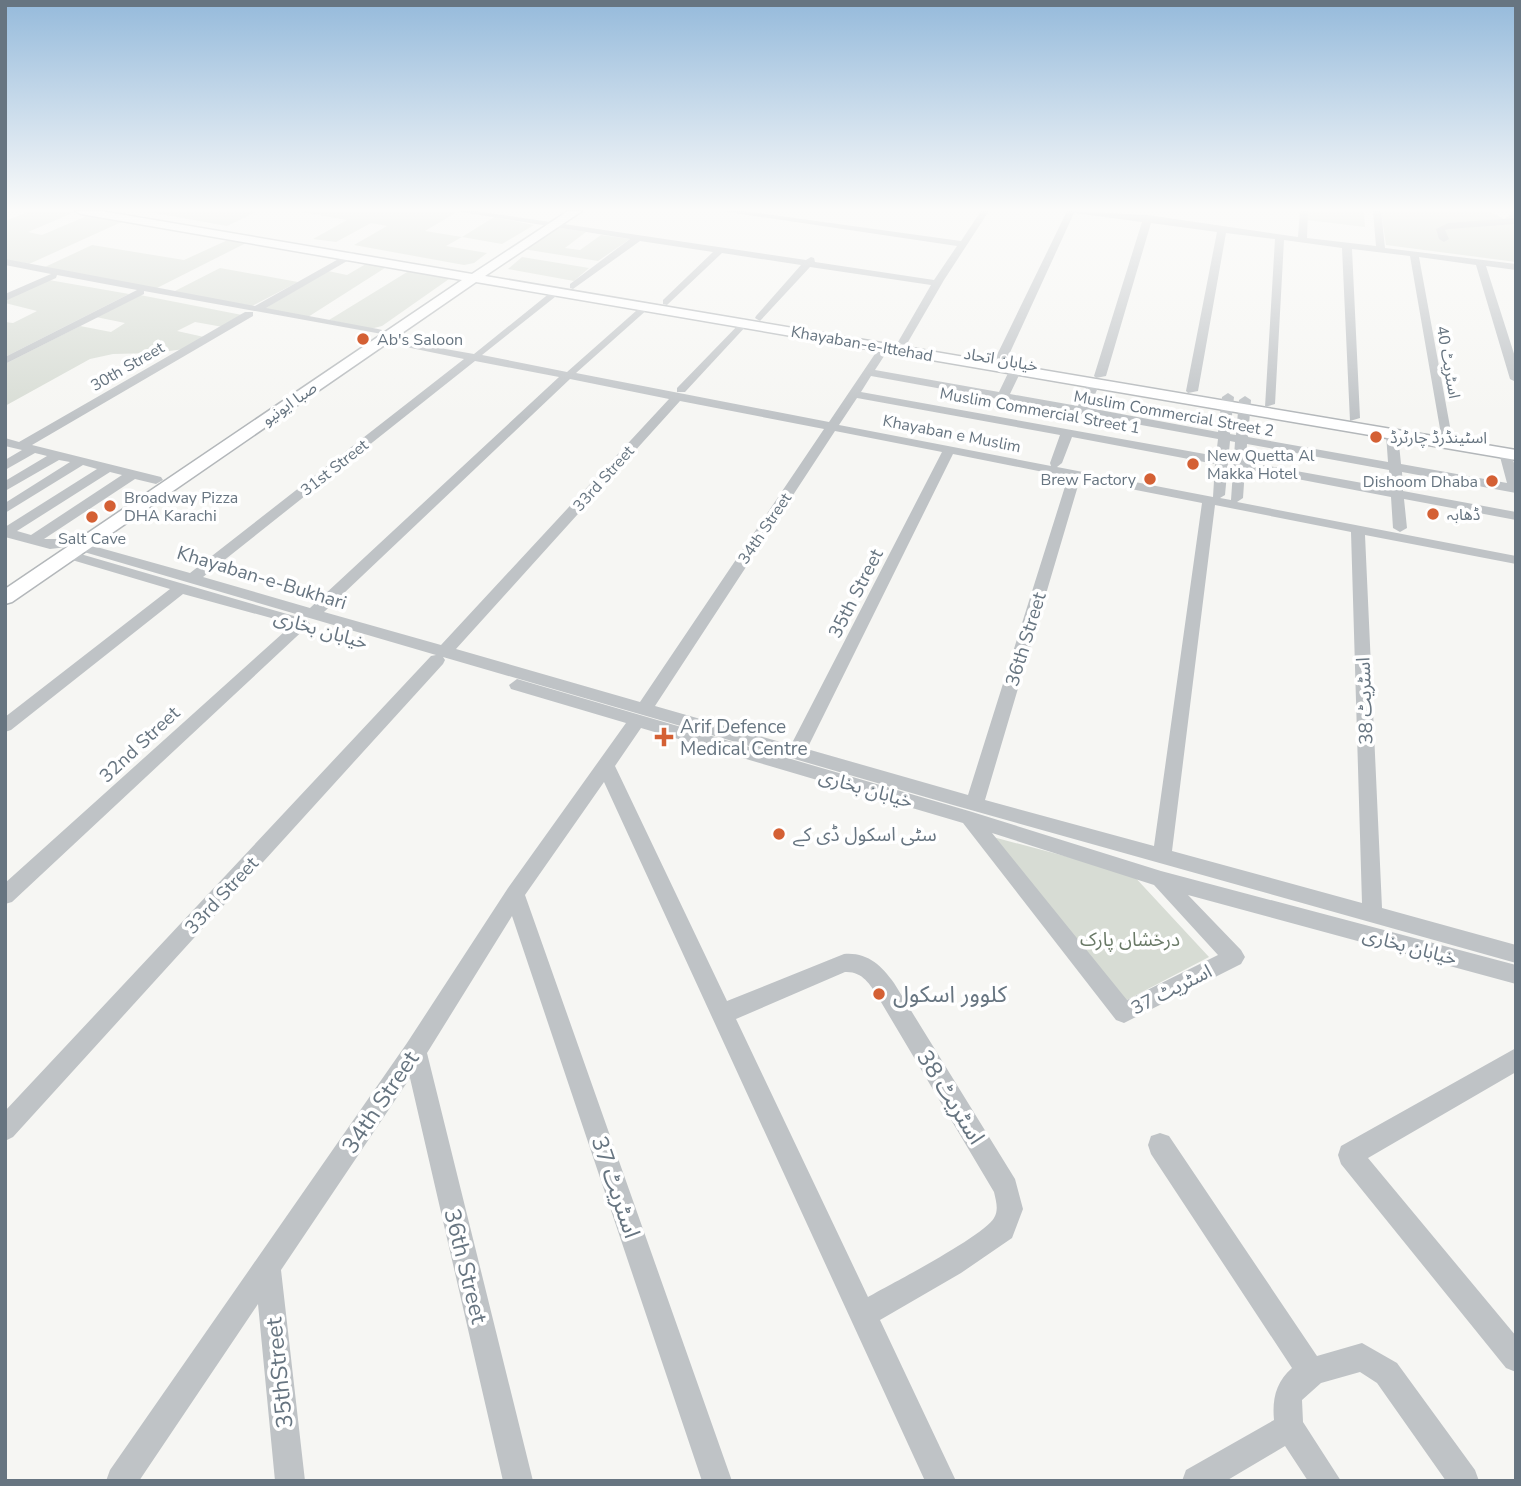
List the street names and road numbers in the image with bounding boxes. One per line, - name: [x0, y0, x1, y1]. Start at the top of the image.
- street label: Khayaban-e-Ittehad: [789, 321, 935, 367]
- street label: اسٹریٹ 40: [1431, 324, 1465, 400]
- street label: 30th Street: [87, 337, 169, 397]
- street label: خیابان اتحاد: [962, 343, 1040, 377]
- street label: صبا ایونیو: [258, 377, 322, 431]
- street label: Muslim Commercial Street 1: [938, 383, 1142, 439]
- street label: Muslim Commercial Street 2: [1072, 386, 1276, 442]
- street label: Khayaban e Muslim: [881, 410, 1023, 458]
- street label: 31st Street: [296, 434, 373, 501]
- street label: 33rd Street: [568, 441, 640, 516]
- street label: 34th Street: [733, 488, 797, 569]
- street label: Khayaban-e-Bukhari: [174, 540, 350, 616]
- street label: 35th Street: [822, 544, 890, 643]
- street label: 36th Street: [999, 589, 1053, 689]
- street label: خیابان بخاری: [271, 604, 371, 656]
- street label: اسٹریٹ 38: [1350, 657, 1380, 745]
- street label: 32nd Street: [94, 700, 186, 789]
- street label: خیابان بخاری: [816, 763, 916, 815]
- street label: 33rd Street: [179, 851, 265, 940]
- street label: خیابان بخاری: [1360, 922, 1460, 972]
- street label: اسٹریٹ 37: [1127, 958, 1216, 1021]
- street label: 34th Street: [335, 1044, 427, 1160]
- street label: اسٹریٹ 38: [909, 1044, 992, 1150]
- street label: اسٹریٹ 37: [584, 1132, 647, 1242]
- street label: 36th Street: [436, 1205, 495, 1328]
- street label: 35thStreet: [258, 1315, 301, 1430]

